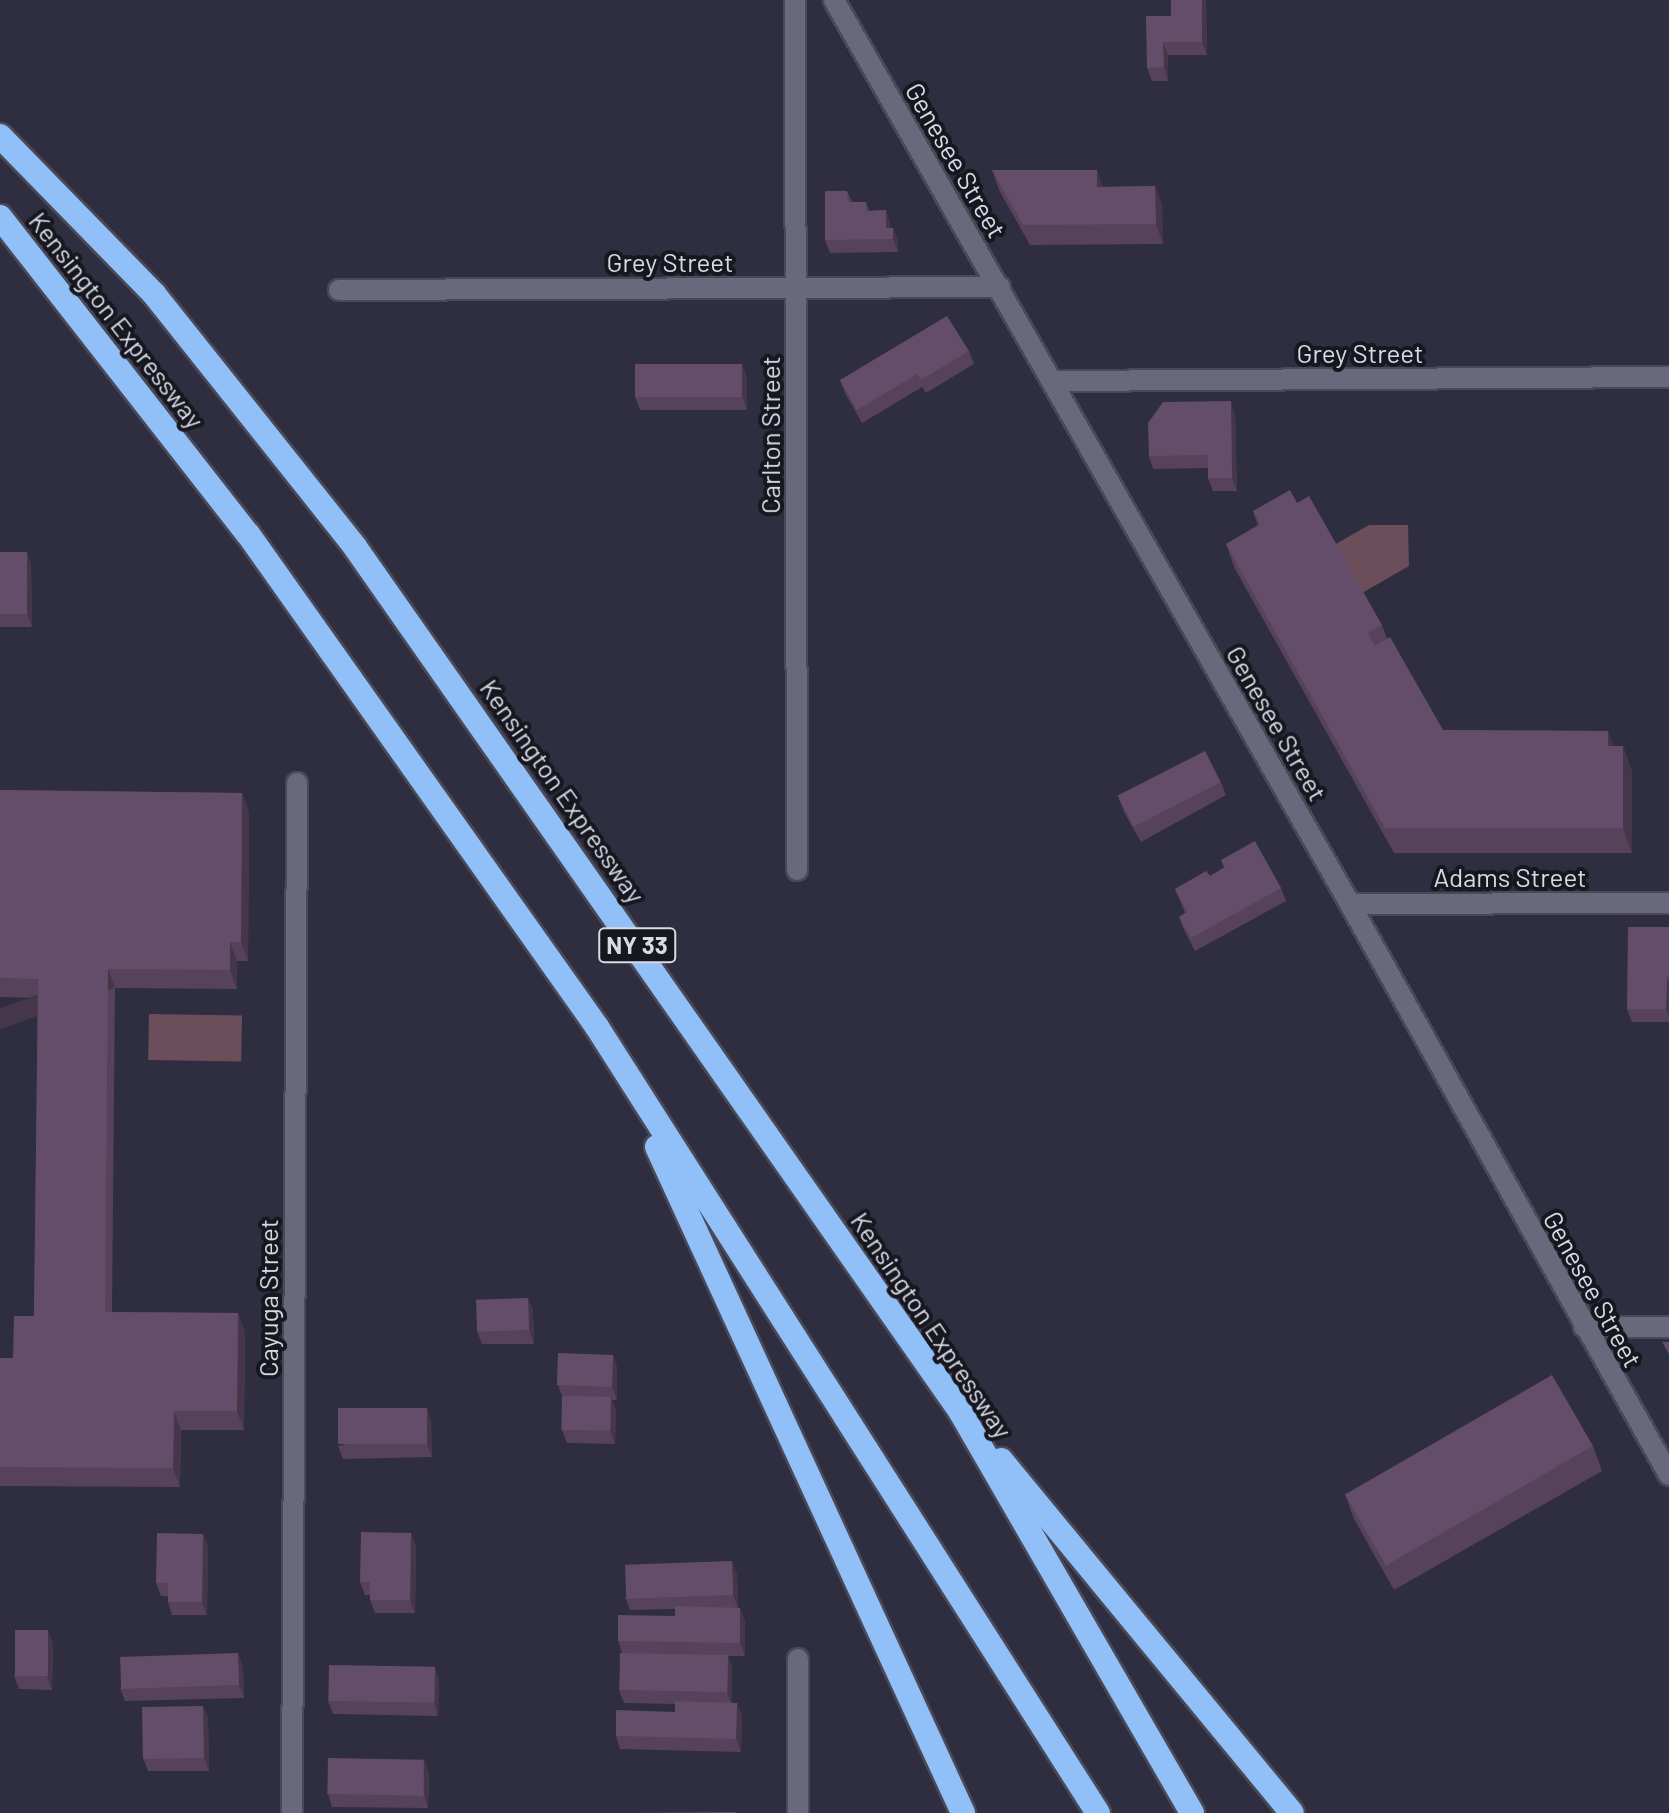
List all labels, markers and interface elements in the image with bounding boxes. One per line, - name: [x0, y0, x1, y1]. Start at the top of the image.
- street label: Genesee Street: [899, 77, 1013, 243]
- street label: Kensington Expressway: [23, 206, 211, 434]
- street label: Grey Street: [607, 246, 733, 278]
- street label: Grey Street: [1297, 337, 1423, 369]
- street label: Carlton Street: [754, 356, 786, 514]
- street label: Genesee Street: [1220, 640, 1334, 806]
- street label: Kensington Expressway: [474, 673, 652, 909]
- street label: Adams Street: [1433, 861, 1587, 893]
- road number: NY 33: [597, 925, 677, 965]
- street label: Kensington Expressway: [845, 1206, 1019, 1444]
- street label: Genesee Street: [1537, 1206, 1649, 1372]
- street label: Cayuga Street: [252, 1219, 284, 1377]

